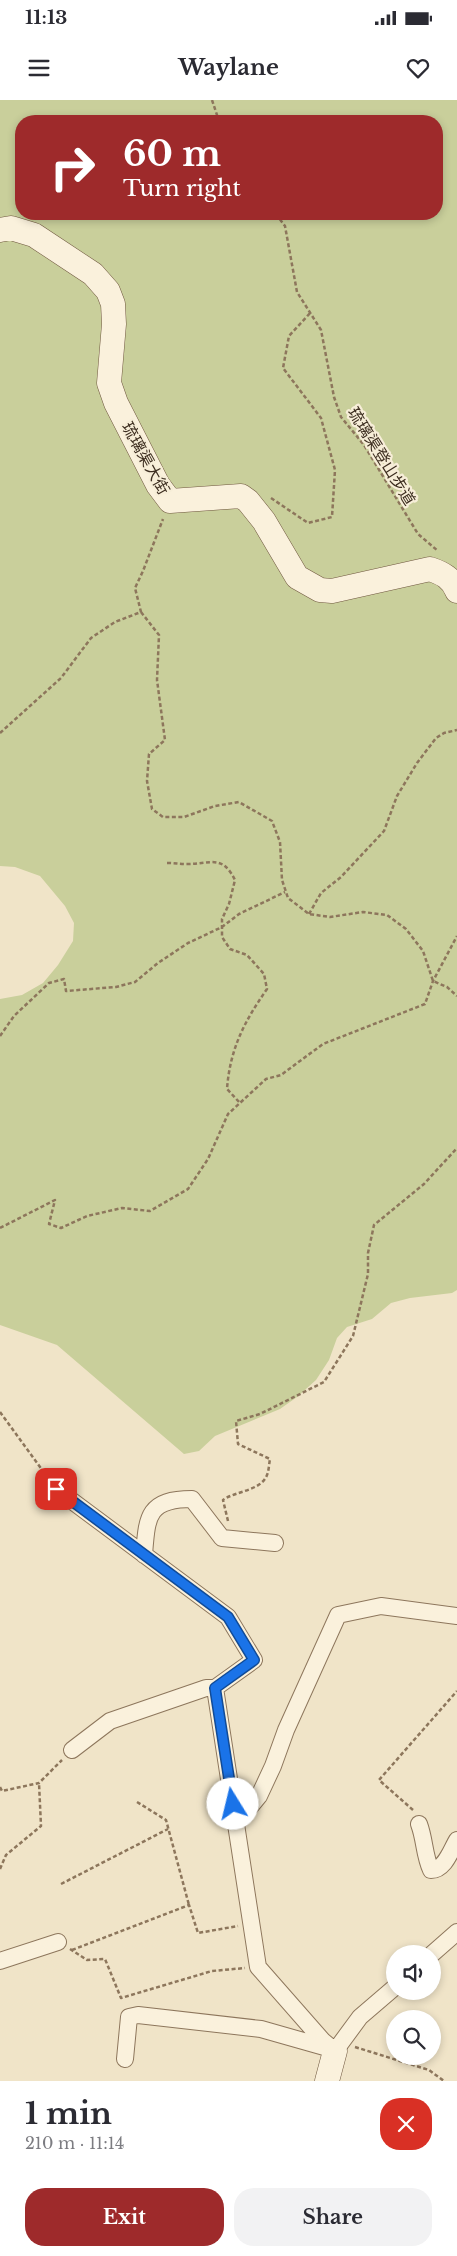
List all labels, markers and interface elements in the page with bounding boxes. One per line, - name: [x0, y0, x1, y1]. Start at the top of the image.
- text: 11:13: [25, 6, 67, 29]
- icon: menu: [25, 54, 53, 82]
- text: Waylane: [178, 54, 279, 81]
- icon: heart: [404, 54, 432, 82]
- text: 60 m: [123, 132, 221, 175]
- icon: right: [40, 135, 105, 200]
- text: Turn right: [123, 175, 241, 202]
- street label: 琉璃渠登山步道: [344, 403, 420, 509]
- street label: 琉璃渠大街: [118, 418, 174, 498]
- pin: [35, 1468, 77, 1510]
- icon: arrive: [42, 1475, 70, 1503]
- position arrow: [206, 1777, 258, 1829]
- map controls: [386, 1945, 441, 2065]
- button: sound: [386, 1945, 441, 2000]
- button: search: [386, 2010, 441, 2065]
- text: 1 min: [25, 2095, 112, 2132]
- button: close: [380, 2098, 432, 2150]
- text: 210 m · 11:14: [25, 2133, 124, 2153]
- button: Exit: [25, 2188, 224, 2246]
- button: Share: [234, 2188, 432, 2246]

